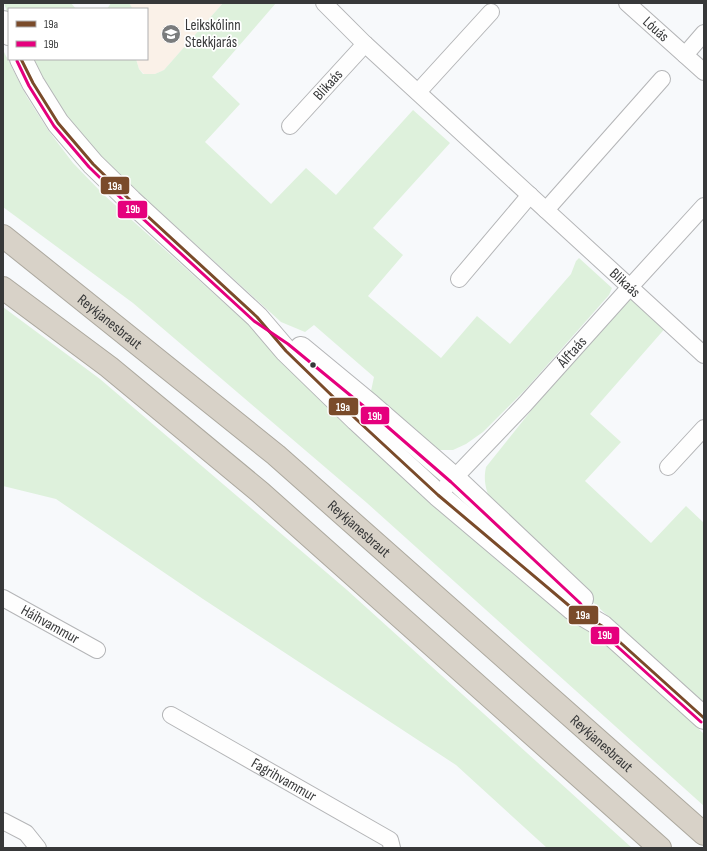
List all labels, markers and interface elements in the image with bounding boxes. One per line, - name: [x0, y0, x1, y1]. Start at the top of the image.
- legend: [8, 8, 148, 60]
- street label: Lóuás: [639, 13, 673, 46]
- place label: Leikskólinn Stekkjarás: [185, 16, 241, 52]
- text: 19a: [44, 17, 59, 32]
- school or university icon: Leikskólinn Stekkjarás: [160, 23, 182, 45]
- text: 19b: [44, 37, 59, 52]
- street label: Blikaás: [309, 66, 347, 104]
- line badge: 19a: [100, 176, 130, 195]
- text: 19a: [108, 180, 123, 193]
- line badge: 19b: [117, 200, 148, 219]
- text: 19b: [126, 203, 140, 216]
- street label: Blikaás: [605, 264, 644, 302]
- street label: Reykjanesbraut: [73, 290, 146, 354]
- street label: Álftaás: [553, 333, 591, 372]
- unlabelled marker: [308, 360, 318, 370]
- line badge: 19a: [328, 397, 359, 416]
- text: 19a: [336, 401, 351, 414]
- line badge: 19b: [360, 406, 390, 425]
- text: 19b: [368, 410, 382, 423]
- street label: Reykjanesbraut: [323, 496, 394, 562]
- street label: Háihvammur: [17, 601, 83, 649]
- line badge: 19a: [568, 605, 599, 625]
- text: 19a: [576, 609, 591, 622]
- line badge: 19b: [590, 626, 620, 645]
- text: 19b: [598, 629, 612, 642]
- street label: Reykjanesbraut: [566, 711, 637, 777]
- street label: Fagrihvammur: [248, 754, 320, 806]

